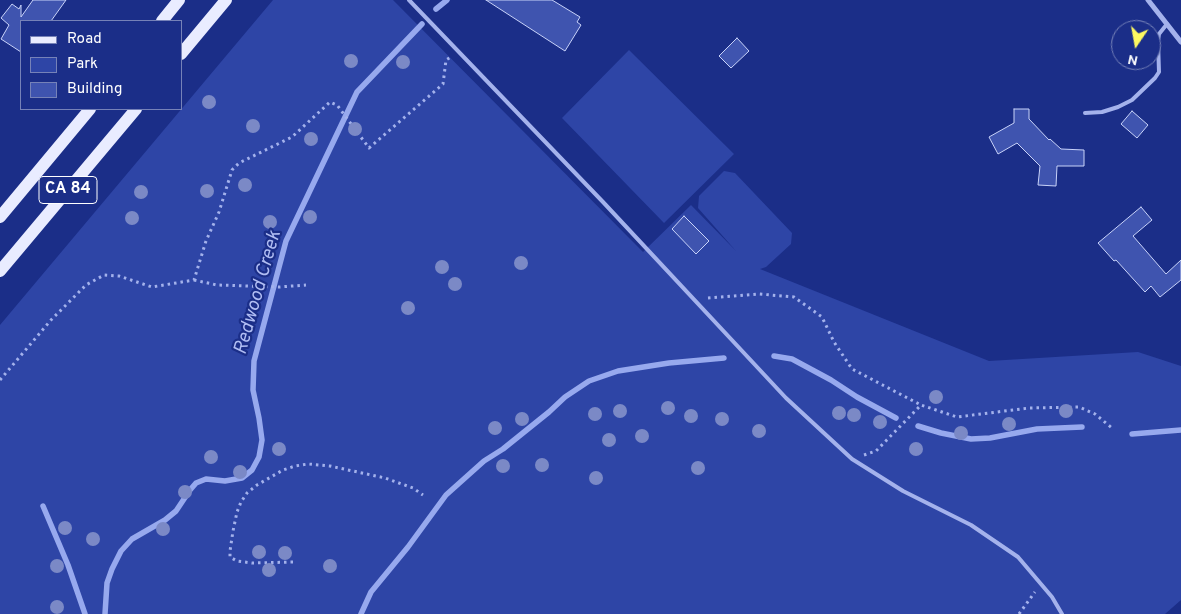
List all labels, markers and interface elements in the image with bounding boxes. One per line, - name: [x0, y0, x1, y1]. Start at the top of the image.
- legend: [20, 20, 182, 110]
- north arrow: [1111, 20, 1161, 70]
- text: Road: [67, 30, 102, 49]
- text: N: [1126, 50, 1140, 69]
- text: Park: [67, 55, 98, 74]
- text: Building: [67, 80, 122, 99]
- road number: CA 84: [39, 176, 97, 204]
- water label: Redwood Creek: [230, 228, 288, 358]

